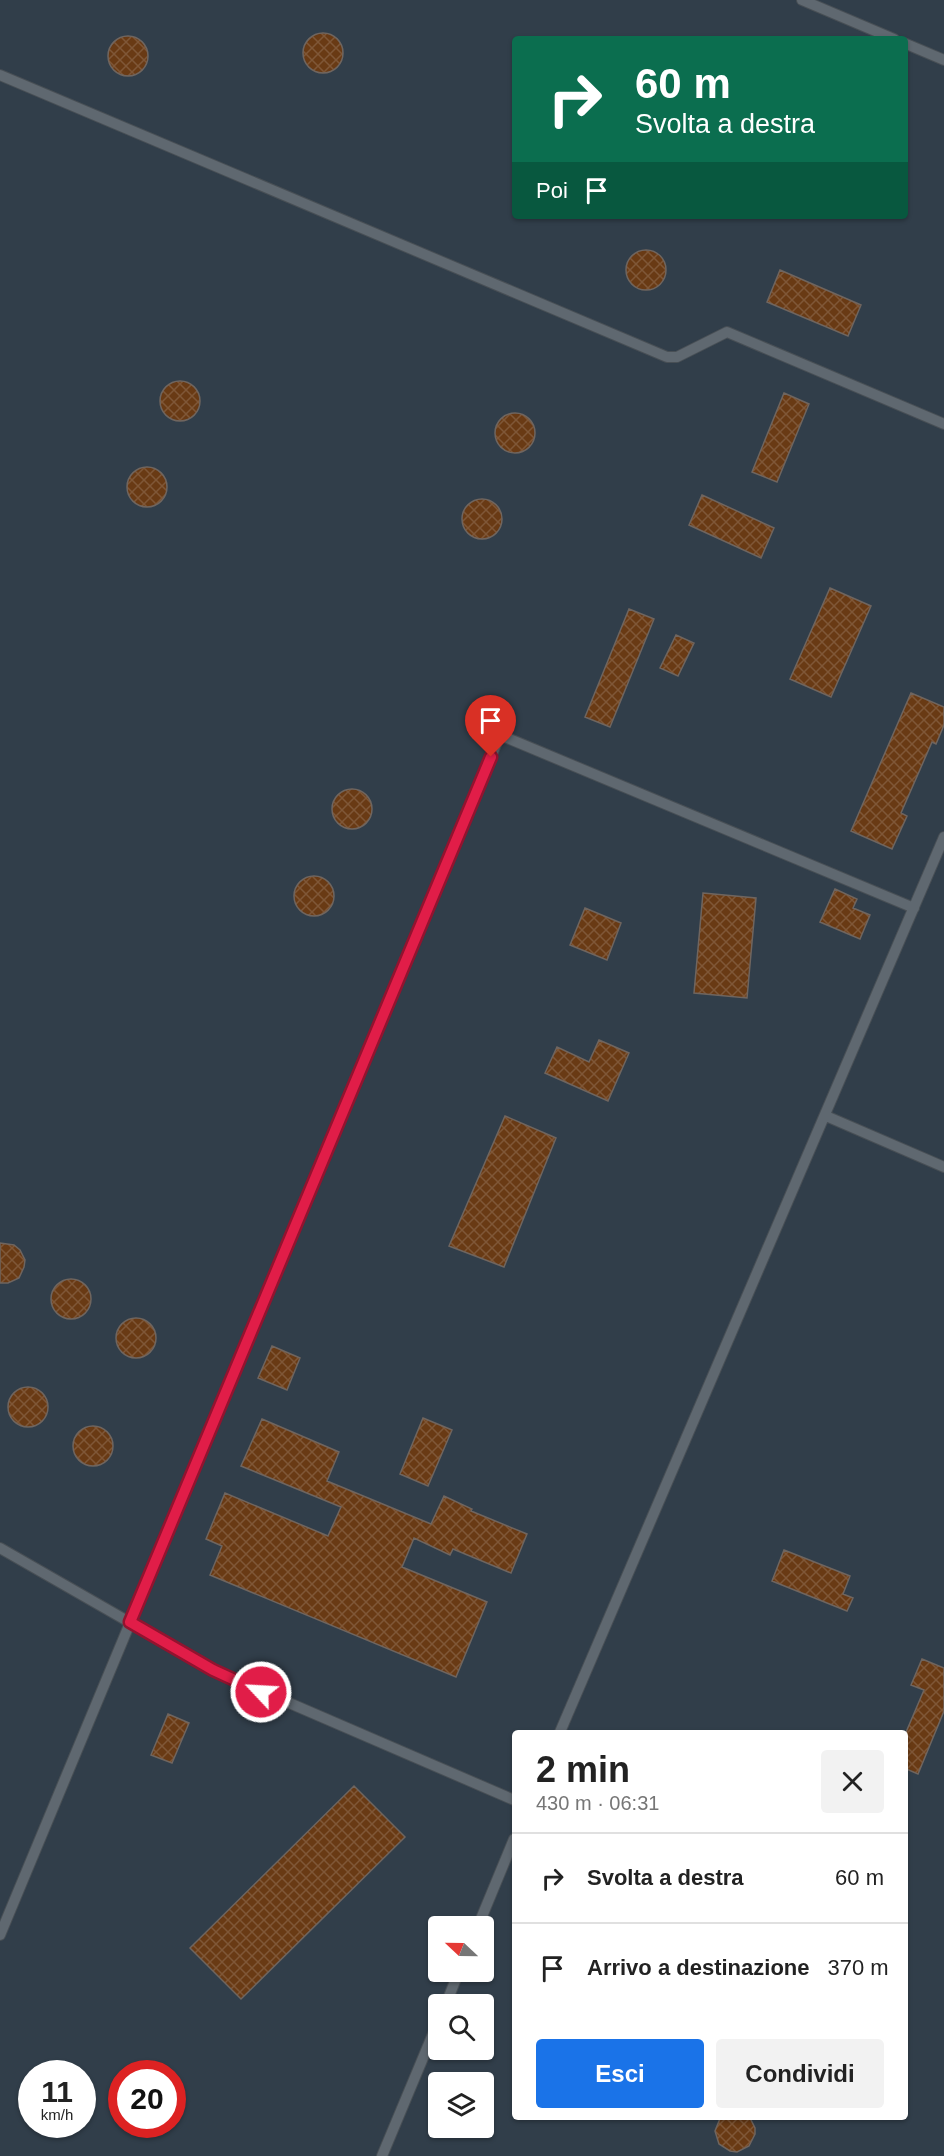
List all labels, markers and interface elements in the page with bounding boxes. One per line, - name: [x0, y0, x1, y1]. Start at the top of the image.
- icon: right: [536, 60, 614, 138]
- text: 60 m: [635, 60, 731, 107]
- text: Svolta a destra: [635, 109, 815, 139]
- icon: arrive: [580, 174, 613, 207]
- text: Poi: [536, 178, 568, 203]
- pin: [465, 695, 516, 757]
- icon: arrive: [474, 704, 507, 737]
- position arrow: [229, 1660, 293, 1724]
- text: 2 min: [536, 1749, 630, 1790]
- button: close: [821, 1750, 884, 1813]
- text: 430 m · 06:31: [536, 1792, 659, 1814]
- icon: right: [536, 1862, 569, 1895]
- text: Svolta a destra: [587, 1865, 744, 1890]
- text: 60 m: [835, 1865, 884, 1890]
- north arrow: [428, 1916, 494, 1982]
- map controls: [428, 1916, 494, 2138]
- icon: arrive: [536, 1952, 569, 1985]
- text: Arrivo a destinazione: [587, 1955, 810, 1980]
- text: 370 m: [828, 1955, 889, 1980]
- button: search: [428, 1994, 494, 2060]
- button: Esci: [536, 2039, 704, 2108]
- button: Condividi: [716, 2039, 884, 2108]
- speed limit sign: 20: [108, 2060, 186, 2138]
- button: layers: [428, 2072, 494, 2138]
- text: 11: [41, 2075, 73, 2108]
- text: km/h: [41, 2106, 73, 2123]

